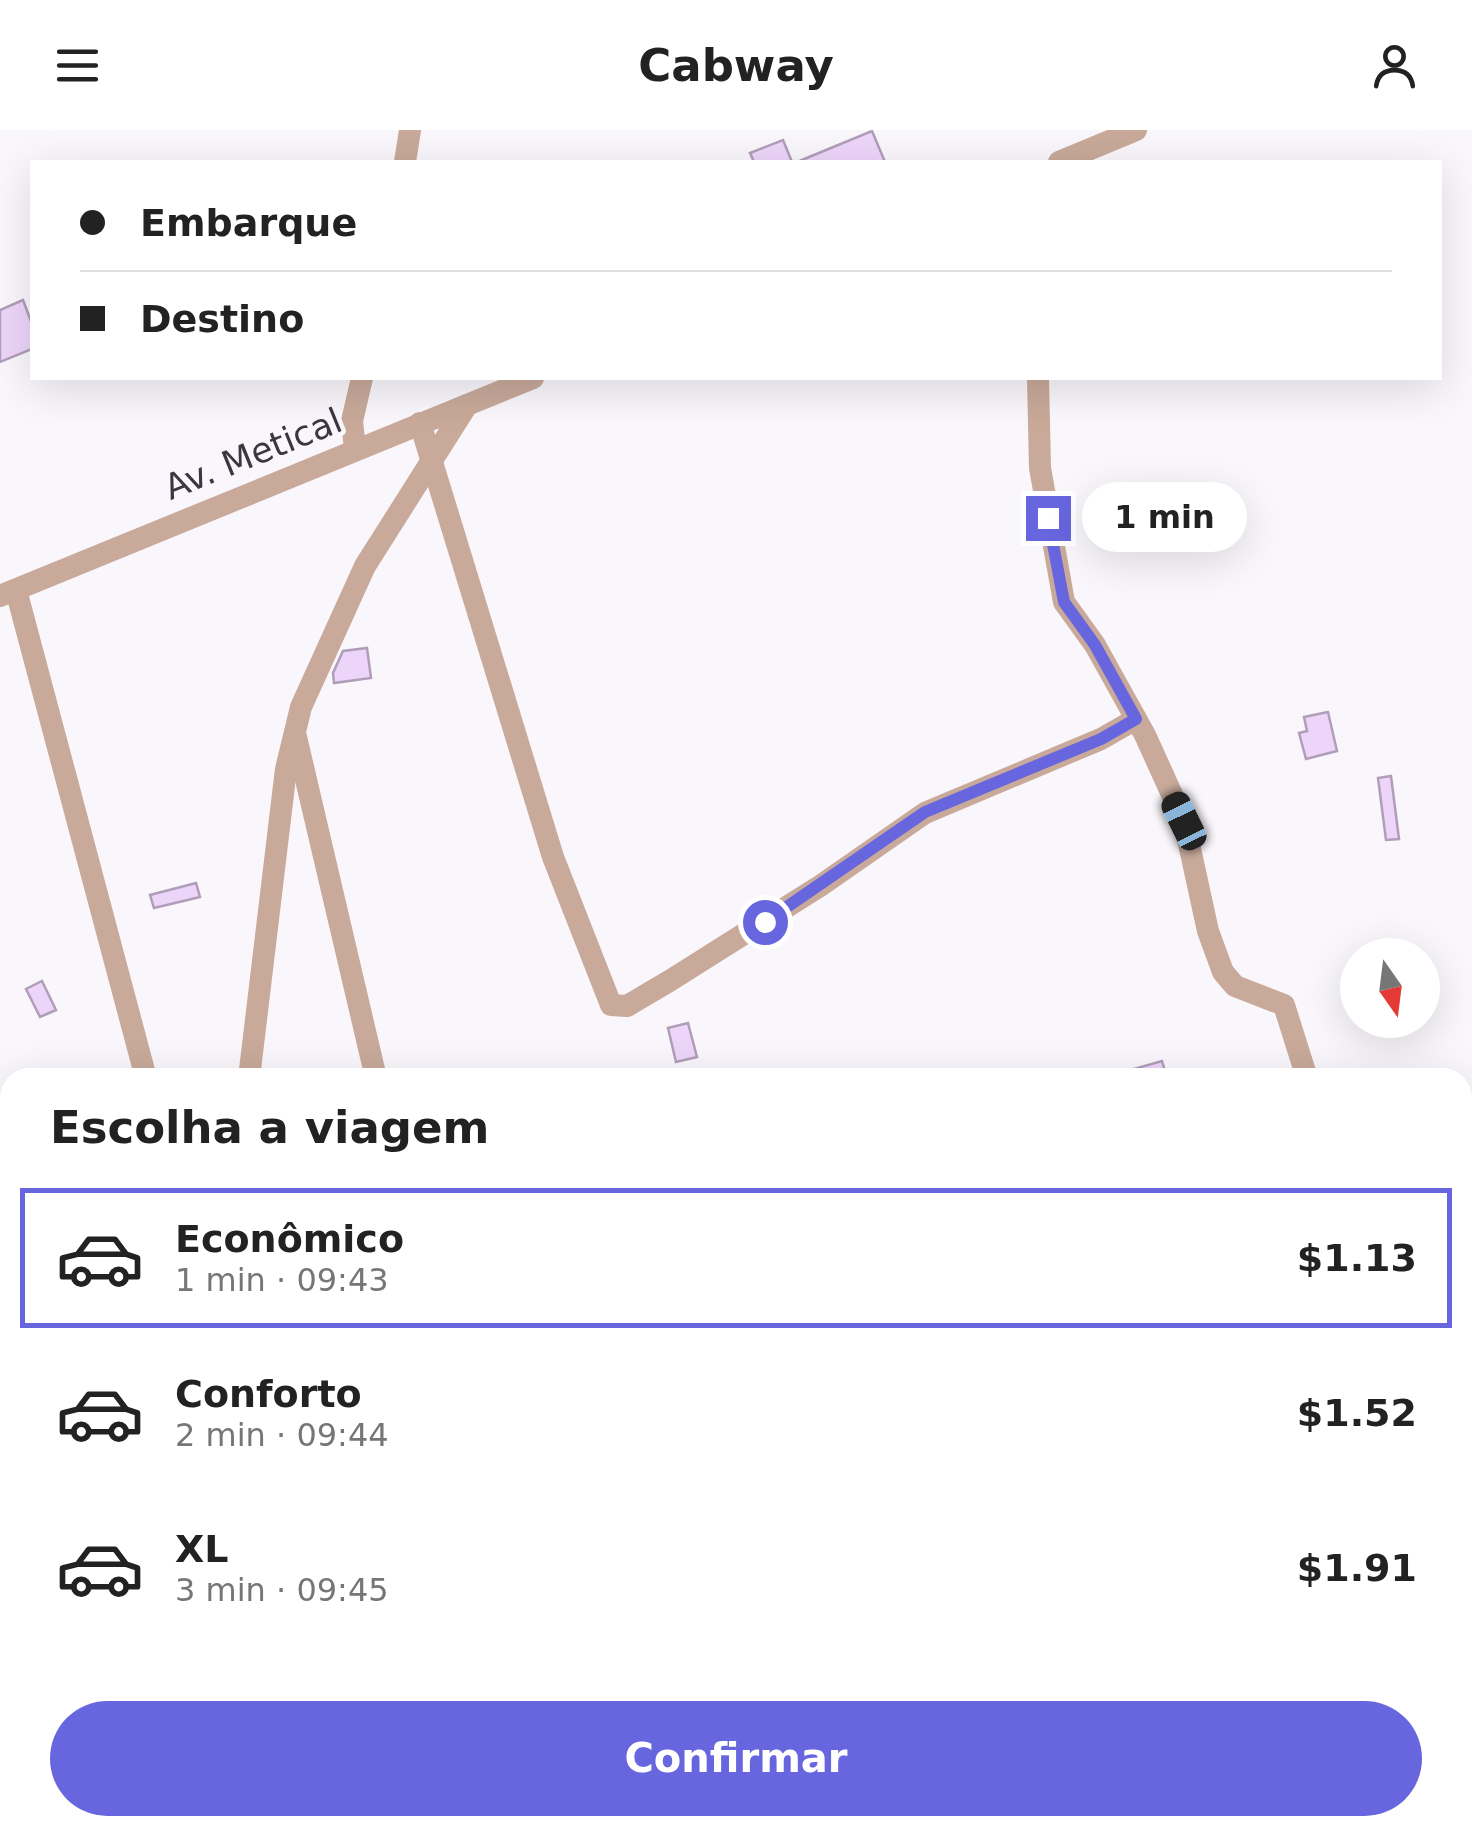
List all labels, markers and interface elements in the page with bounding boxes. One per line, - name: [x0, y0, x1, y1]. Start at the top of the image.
- icon: menu: [50, 38, 105, 93]
- icon: person: [1367, 38, 1422, 93]
- text: Cabway: [638, 39, 834, 92]
- text: Embarque: [140, 201, 357, 245]
- text: Destino: [140, 297, 304, 341]
- street label: Av. Metical: [158, 400, 348, 508]
- callout: 1 min: [1083, 483, 1248, 553]
- route end: [1026, 496, 1071, 541]
- text: 1 min: [1114, 498, 1215, 536]
- car: [1157, 787, 1211, 855]
- route start: [743, 900, 788, 945]
- north arrow: [1340, 938, 1440, 1038]
- map controls: [1340, 938, 1440, 1038]
- text: Escolha a viagem: [50, 1101, 489, 1154]
- icon: car: [55, 1213, 145, 1303]
- text: Econômico: [175, 1217, 404, 1261]
- text: $1.13: [1297, 1236, 1417, 1280]
- text: 1 min · 09:43: [175, 1261, 389, 1299]
- icon: car: [55, 1368, 145, 1458]
- text: Conforto: [175, 1372, 362, 1416]
- text: $1.52: [1297, 1391, 1417, 1435]
- text: 2 min · 09:44: [175, 1416, 389, 1454]
- icon: car: [55, 1523, 145, 1613]
- text: XL: [175, 1527, 229, 1571]
- text: $1.91: [1297, 1546, 1417, 1590]
- text: 3 min · 09:45: [175, 1571, 389, 1609]
- button: Confirmar: [50, 1701, 1422, 1816]

